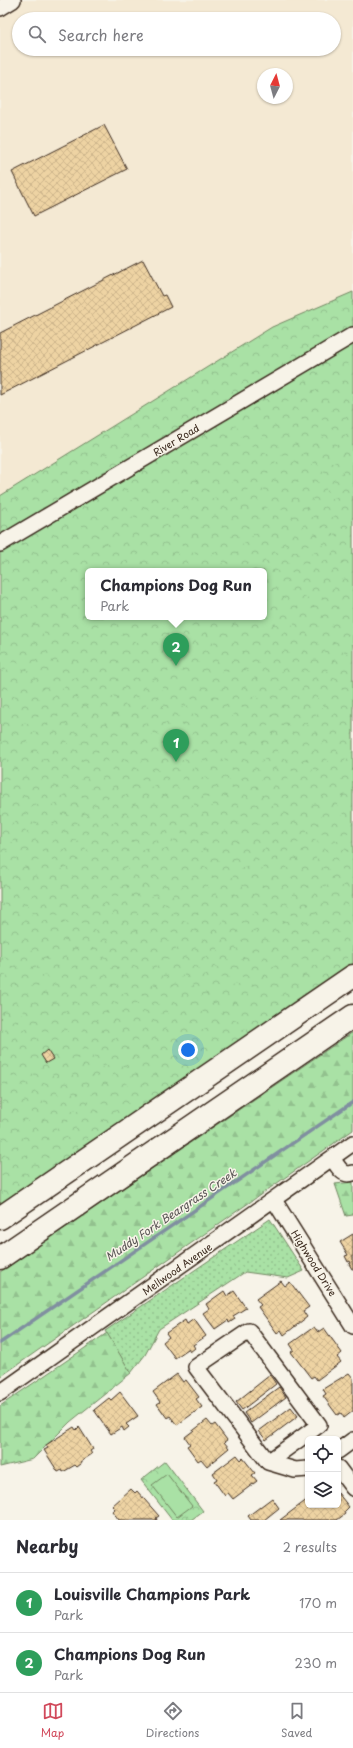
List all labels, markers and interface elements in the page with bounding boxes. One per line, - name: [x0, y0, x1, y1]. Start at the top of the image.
- search box: [12, 12, 341, 56]
- icon: search: [26, 23, 48, 45]
- text: Search here: [58, 23, 144, 46]
- north arrow: [257, 68, 293, 104]
- street label: River Road: [150, 420, 202, 459]
- popup: [85, 568, 267, 620]
- text: Champions Dog Run: [100, 573, 252, 596]
- text: Park: [100, 596, 129, 615]
- pin: 2: [163, 633, 189, 666]
- pin: 1: [163, 729, 189, 762]
- your location: [178, 1040, 198, 1060]
- water label: Muddy Fork Beargrass Creek: [102, 1164, 241, 1265]
- street label: Highwood Drive: [288, 1227, 341, 1299]
- street label: Mellwood Avenue: [139, 1239, 215, 1298]
- map controls: [305, 1436, 341, 1508]
- button: locate: [305, 1436, 341, 1472]
- button: layers: [305, 1472, 341, 1508]
- text: Nearby: [16, 1533, 78, 1559]
- text: 2 results: [283, 1537, 337, 1556]
- text: Louisville Champions Park: [54, 1582, 250, 1605]
- text: 1: [26, 1593, 32, 1612]
- text: 170 m: [299, 1593, 337, 1612]
- text: Park: [54, 1605, 83, 1624]
- text: Champions Dog Run: [54, 1642, 206, 1665]
- text: 2: [24, 1653, 34, 1672]
- text: 230 m: [295, 1653, 337, 1672]
- text: Park: [54, 1665, 83, 1684]
- tab: Map: [41, 1700, 64, 1741]
- tab: Directions: [146, 1700, 199, 1741]
- tab: Saved: [281, 1700, 312, 1741]

